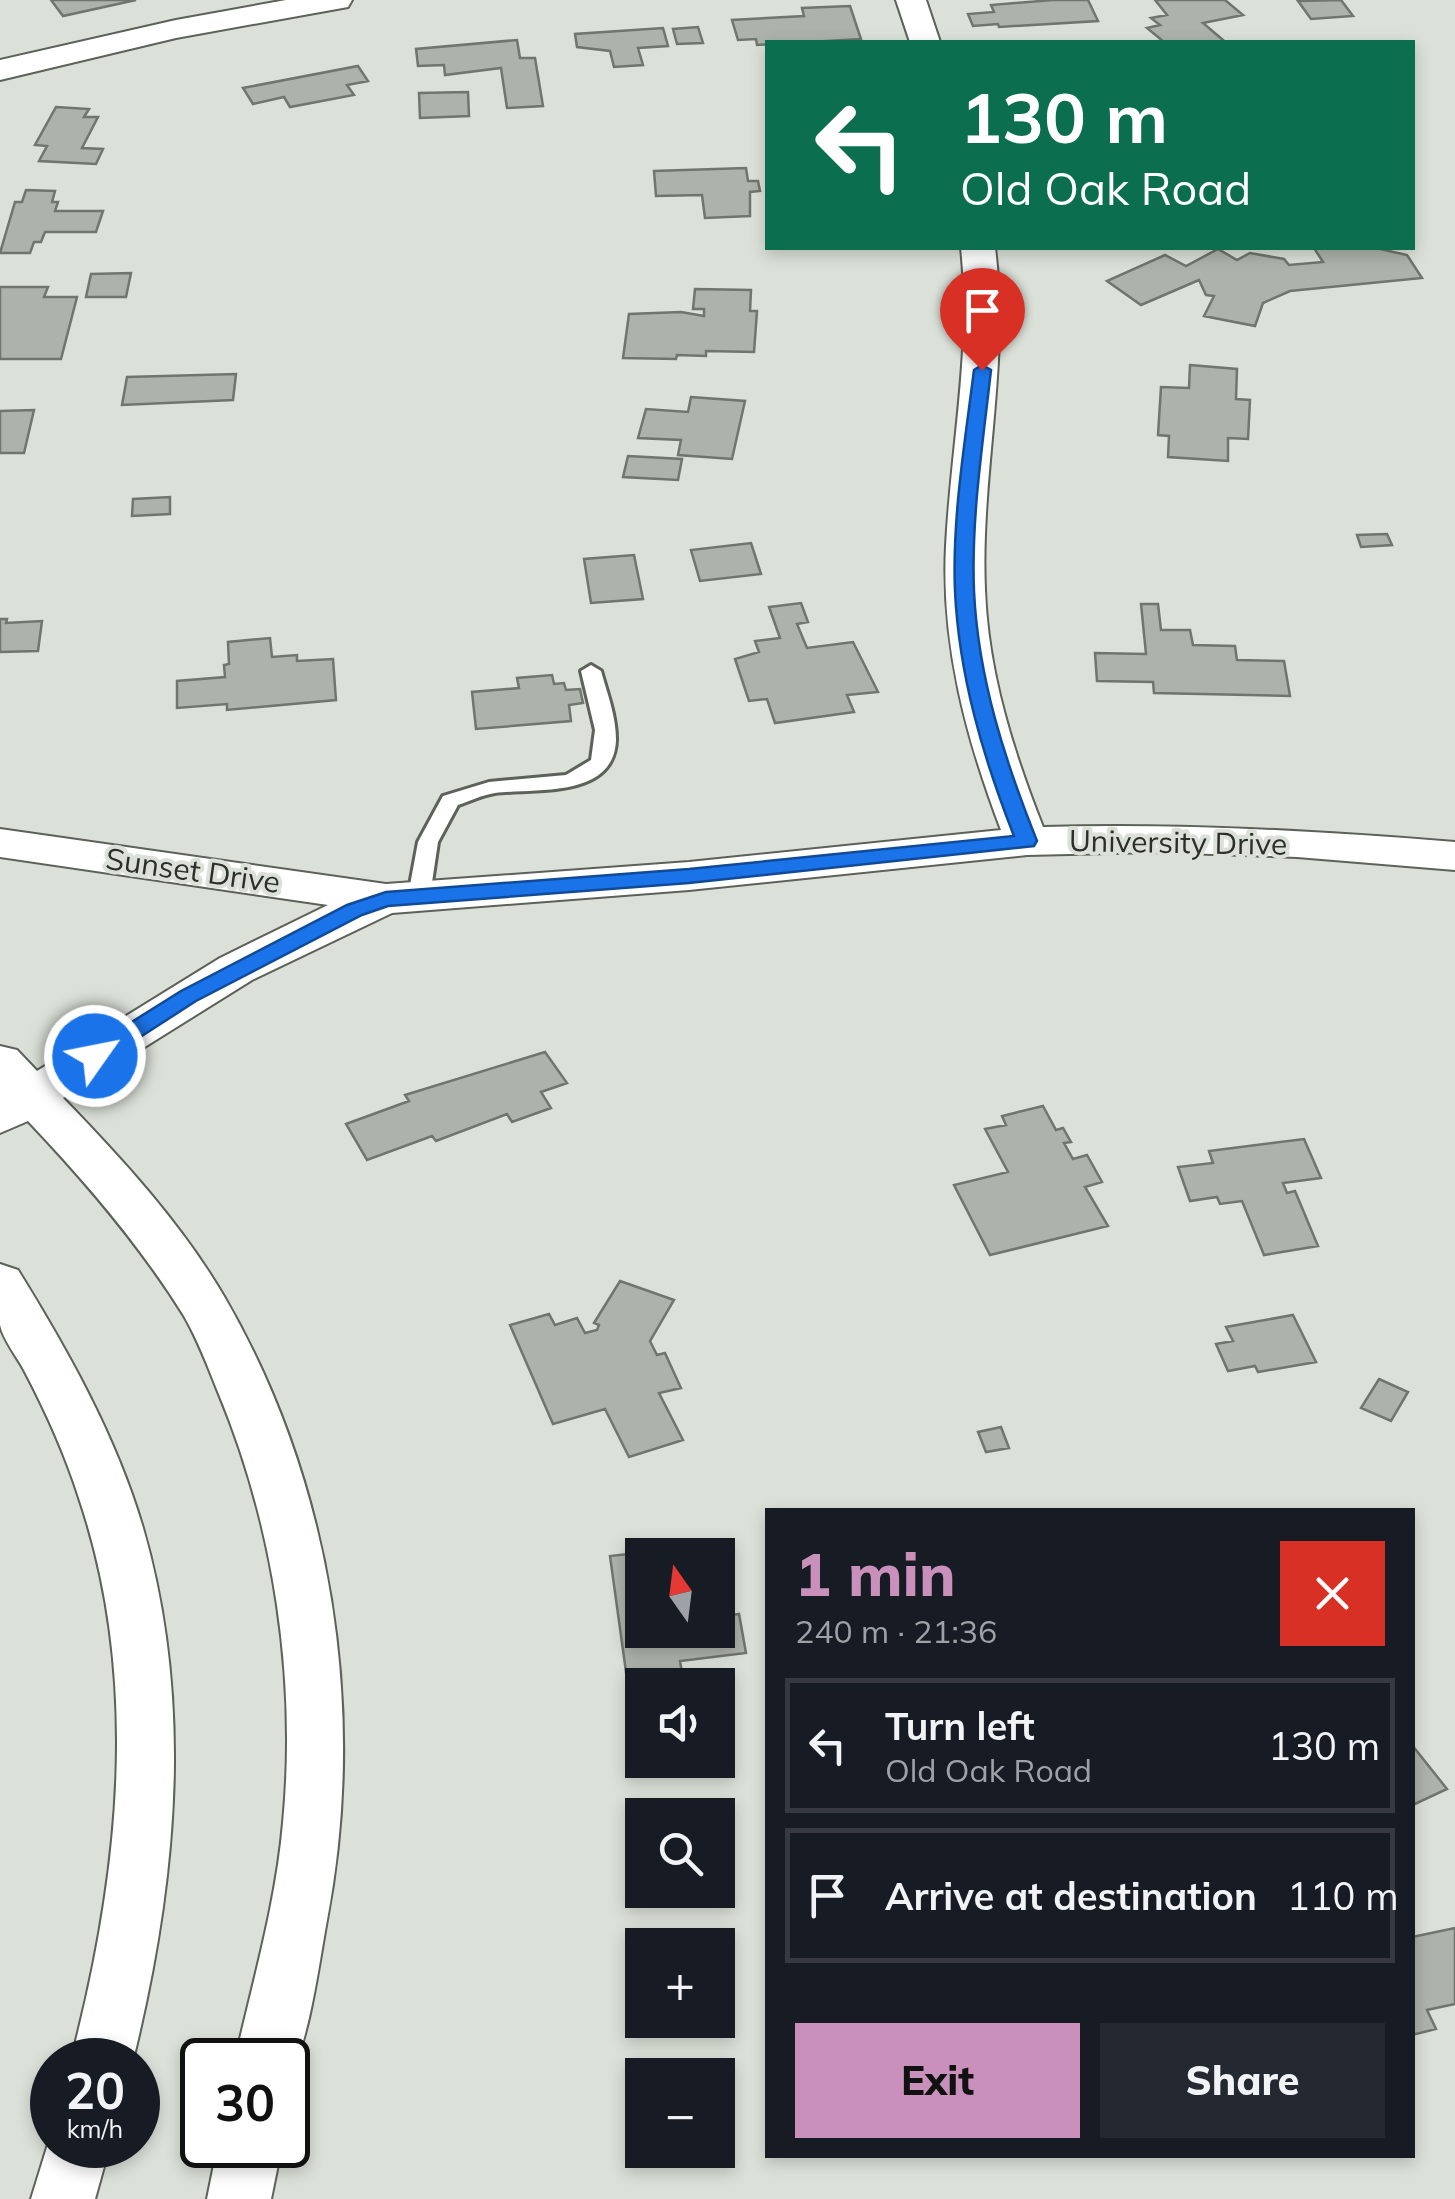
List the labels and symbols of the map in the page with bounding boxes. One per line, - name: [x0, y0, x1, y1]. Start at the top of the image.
- pin: [940, 268, 1025, 371]
- street label: University Drive: [1069, 821, 1287, 863]
- street label: Sunset Drive: [103, 839, 283, 901]
- position arrow: [43, 1004, 147, 1108]
- north arrow: [625, 1538, 735, 1648]
- speed limit sign: 30: [180, 2038, 310, 2168]

